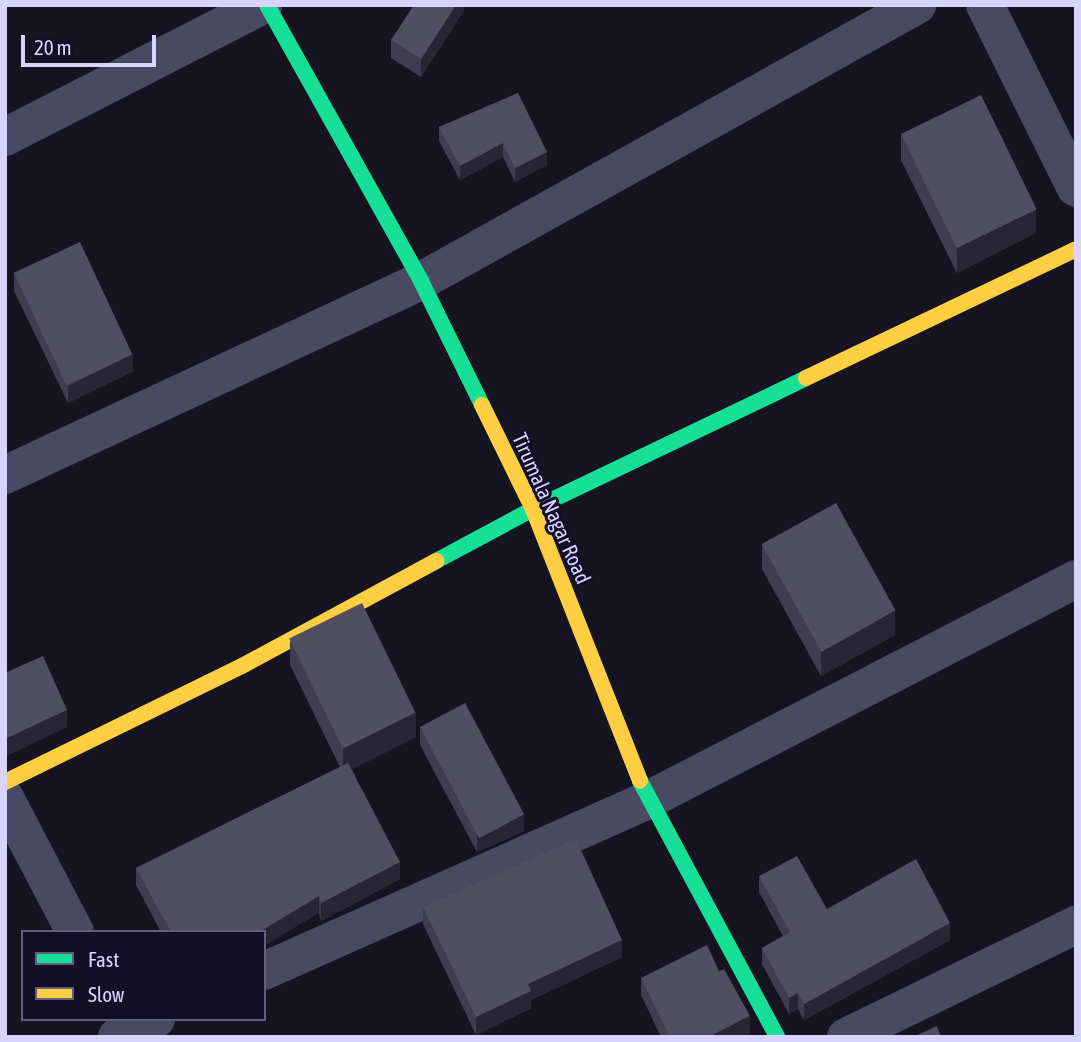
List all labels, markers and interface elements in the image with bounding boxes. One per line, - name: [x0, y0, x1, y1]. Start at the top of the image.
- scale bar: [24, 21, 159, 65]
- text: 20 m: [34, 35, 72, 59]
- street label: Tirumala Nagar Road: [507, 429, 597, 587]
- legend: [21, 930, 266, 1021]
- text: Fast: [88, 947, 119, 971]
- text: Slow: [88, 982, 124, 1006]

